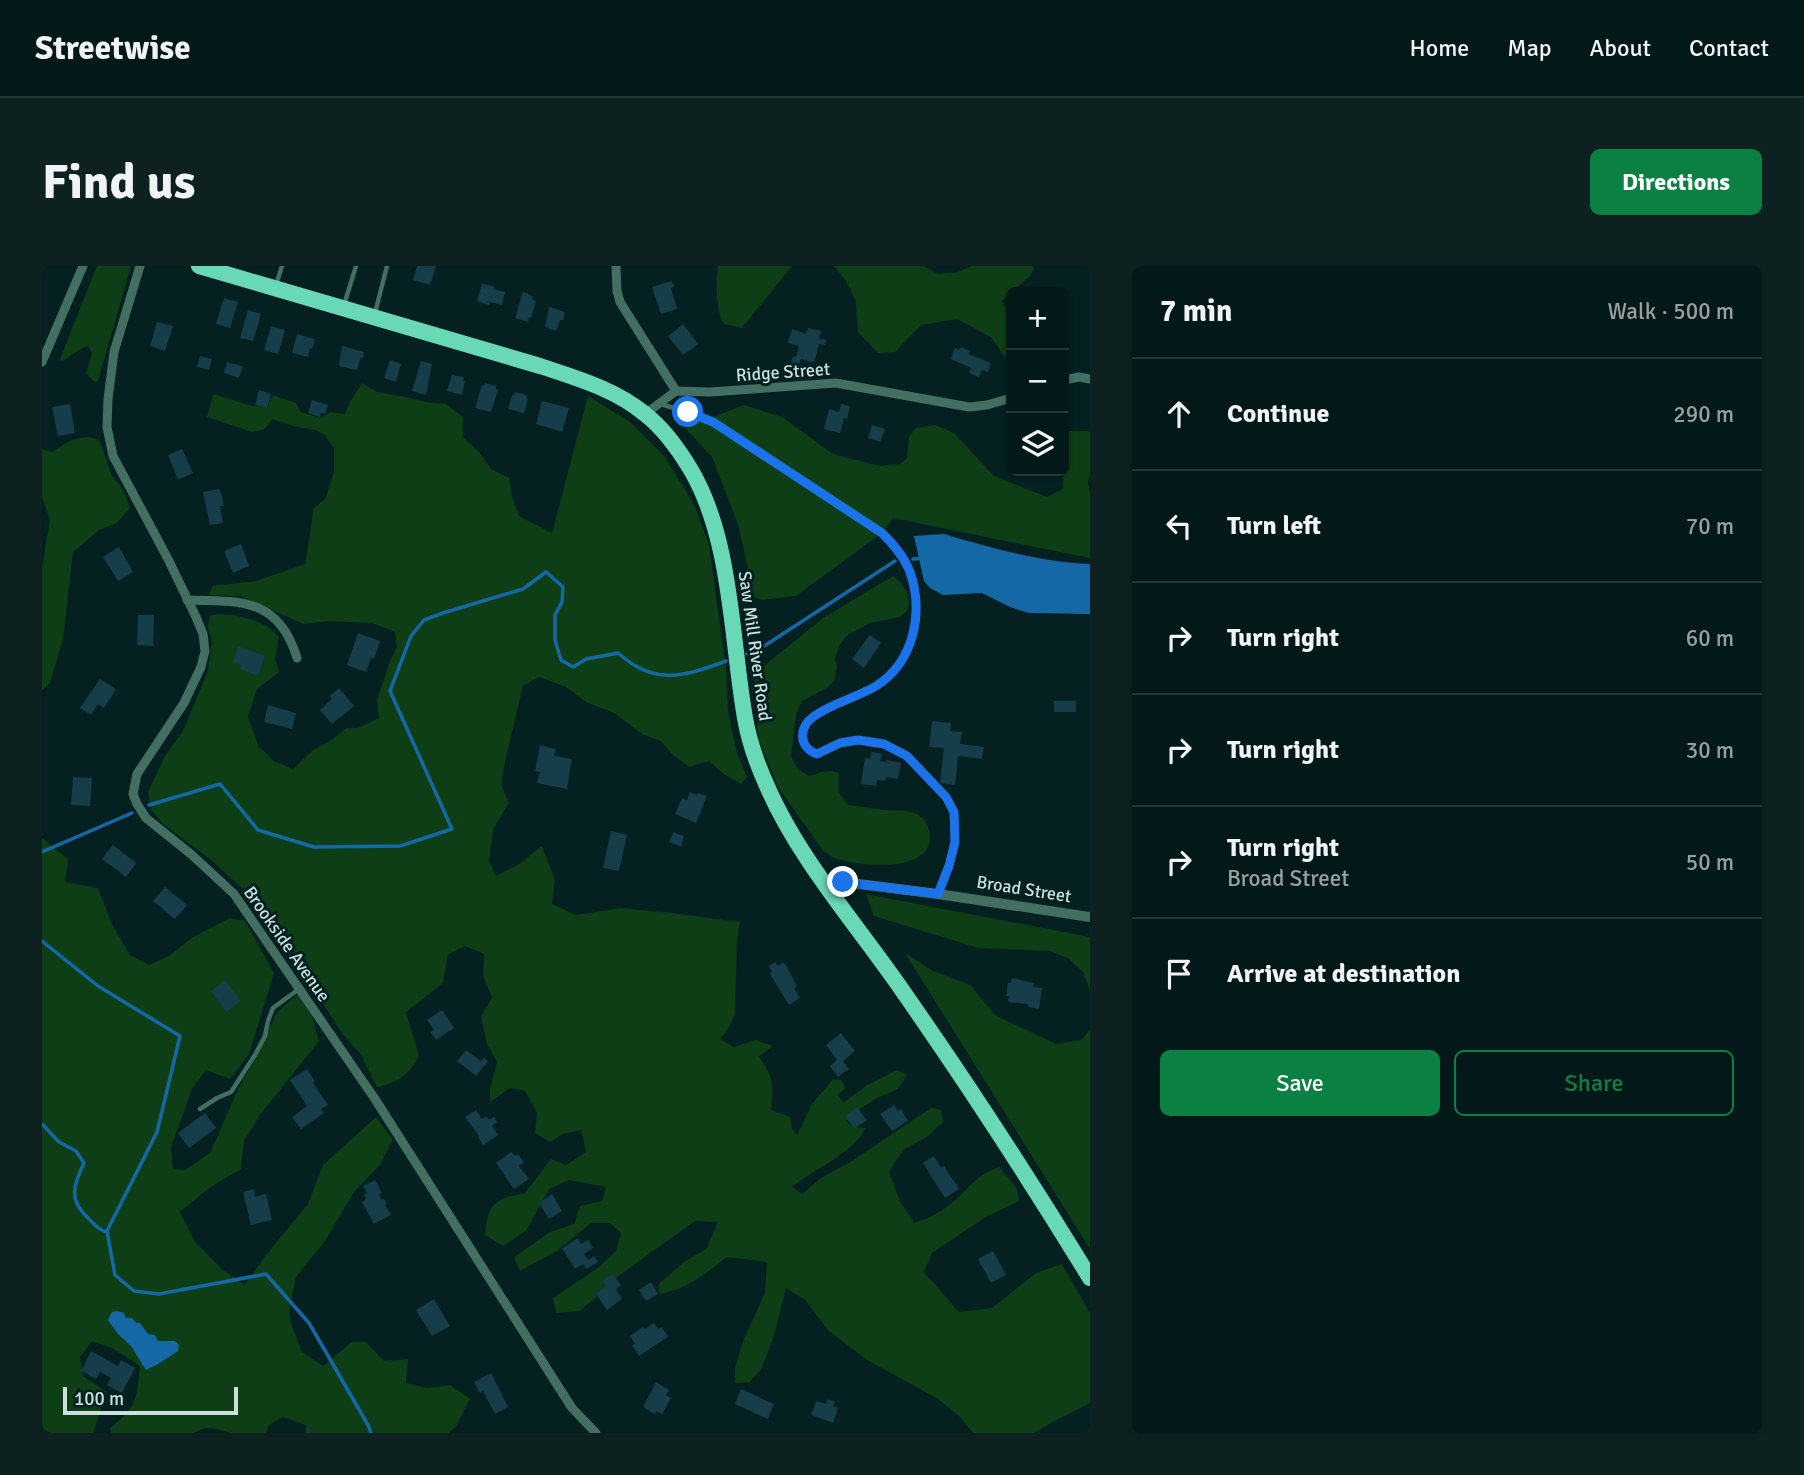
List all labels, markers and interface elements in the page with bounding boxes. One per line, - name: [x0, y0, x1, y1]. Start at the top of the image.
- text: Streetwise: [35, 28, 191, 69]
- text: Home: [1409, 33, 1469, 63]
- text: Map: [1507, 33, 1552, 63]
- text: About: [1590, 33, 1651, 63]
- text: Contact: [1689, 33, 1769, 63]
- button: Directions: [1590, 149, 1762, 215]
- text: Find us: [42, 152, 195, 212]
- map controls: [1006, 287, 1069, 476]
- button: +: [1006, 287, 1069, 350]
- text: 7 min: [1160, 293, 1232, 330]
- text: Walk · 500 m: [1608, 297, 1734, 326]
- button: −: [1006, 350, 1069, 413]
- street label: Ridge Street: [735, 358, 831, 386]
- icon: ahead: [1160, 395, 1198, 433]
- route start: [672, 396, 703, 427]
- text: Continue: [1227, 398, 1329, 430]
- text: 290 m: [1673, 400, 1734, 429]
- button: layers: [1006, 413, 1069, 476]
- icon: left: [1160, 507, 1198, 545]
- text: Turn left: [1227, 510, 1321, 542]
- text: 70 m: [1686, 512, 1734, 541]
- street label: Saw Mill River Road: [734, 570, 776, 722]
- icon: right: [1160, 619, 1198, 657]
- text: Turn right: [1227, 622, 1339, 654]
- text: 60 m: [1686, 624, 1734, 653]
- icon: right: [1160, 731, 1198, 769]
- text: Turn right: [1227, 734, 1339, 766]
- text: 30 m: [1686, 736, 1734, 765]
- text: Turn right: [1227, 832, 1339, 864]
- icon: right: [1160, 843, 1198, 881]
- text: 50 m: [1686, 848, 1734, 877]
- text: Broad Street: [1227, 864, 1349, 893]
- route end: [827, 866, 858, 897]
- street label: Broad Street: [975, 871, 1073, 907]
- street label: Brookside Avenue: [239, 882, 335, 1006]
- icon: arrive: [1160, 955, 1198, 993]
- text: Arrive at destination: [1227, 958, 1460, 990]
- button: Save: [1160, 1050, 1440, 1116]
- button: Share: [1454, 1050, 1734, 1116]
- scale bar: [63, 1384, 238, 1416]
- text: 100 m: [74, 1387, 124, 1411]

